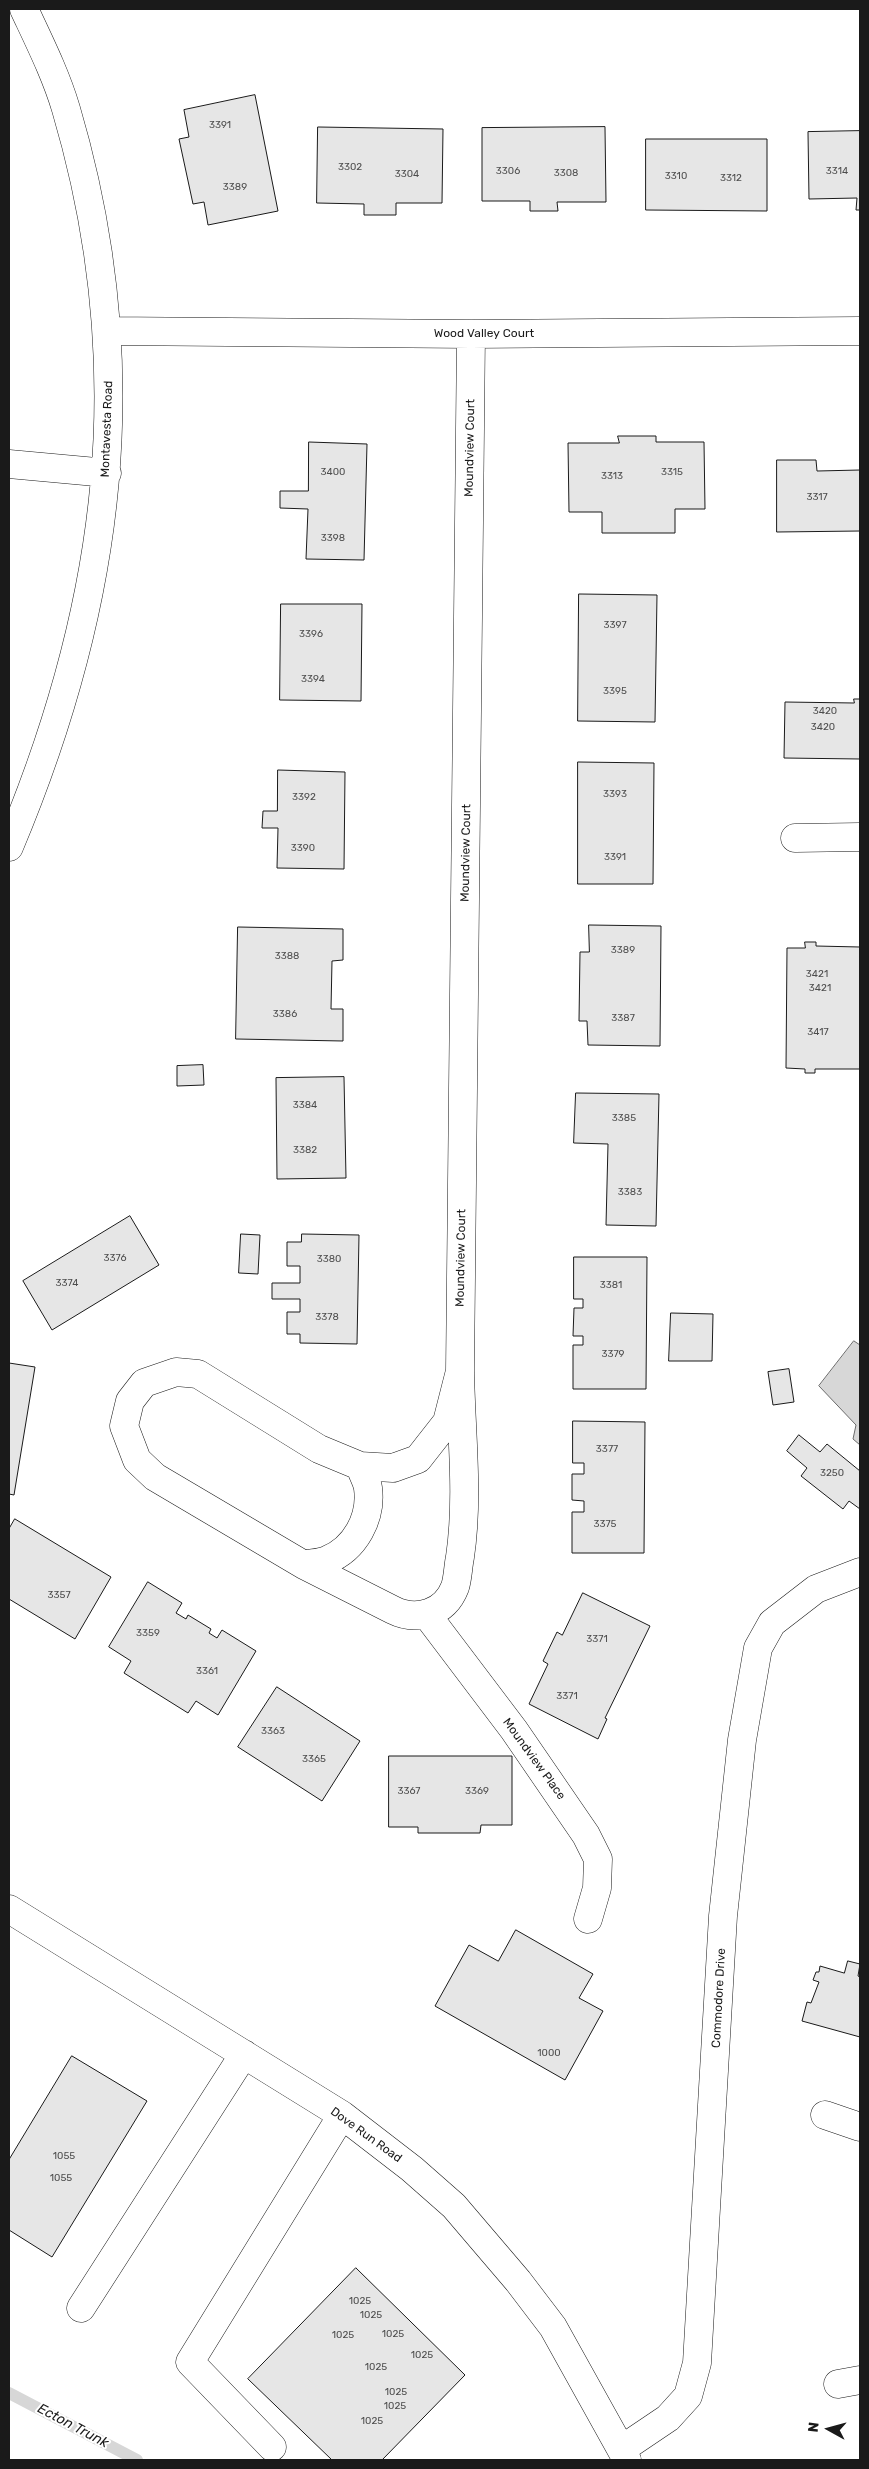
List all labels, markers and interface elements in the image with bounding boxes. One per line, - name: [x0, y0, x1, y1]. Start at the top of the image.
- house number: 3391: [209, 119, 231, 131]
- house number: 3302: [338, 161, 362, 173]
- house number: 3306: [496, 165, 520, 177]
- house number: 3314: [826, 165, 848, 177]
- house number: 3308: [554, 167, 578, 179]
- house number: 3304: [395, 168, 419, 180]
- house number: 3310: [665, 170, 687, 182]
- house number: 3312: [720, 172, 742, 184]
- house number: 3389: [223, 181, 247, 193]
- street label: Wood Valley Court: [434, 327, 534, 341]
- street label: Montavesta Road: [98, 380, 116, 478]
- street label: Moundview Court: [462, 399, 478, 497]
- house number: 3400: [321, 466, 345, 478]
- house number: 3315: [661, 466, 683, 478]
- house number: 3313: [601, 470, 623, 482]
- house number: 3317: [806, 491, 828, 503]
- house number: 3398: [321, 532, 345, 544]
- house number: 3397: [603, 619, 627, 631]
- house number: 3396: [299, 628, 323, 640]
- house number: 3394: [301, 673, 325, 685]
- house number: 3395: [603, 685, 627, 697]
- house number: 3420: [813, 705, 837, 717]
- house number: 3420: [811, 721, 835, 733]
- house number: 3393: [603, 788, 627, 800]
- house number: 3392: [292, 791, 316, 803]
- street label: Moundview Court: [458, 804, 474, 902]
- house number: 3390: [291, 842, 315, 854]
- house number: 3391: [604, 851, 626, 863]
- house number: 3389: [611, 944, 635, 956]
- house number: 3388: [275, 950, 299, 962]
- house number: 3421: [806, 968, 828, 980]
- house number: 3421: [809, 982, 831, 994]
- house number: 3386: [273, 1008, 297, 1020]
- house number: 3387: [611, 1012, 635, 1024]
- house number: 3417: [807, 1026, 829, 1038]
- house number: 3384: [293, 1099, 317, 1111]
- house number: 3385: [612, 1112, 636, 1124]
- house number: 3382: [293, 1144, 317, 1156]
- house number: 3383: [618, 1186, 642, 1198]
- street label: Moundview Court: [453, 1209, 469, 1307]
- house number: 3376: [104, 1252, 126, 1264]
- house number: 3380: [317, 1253, 341, 1265]
- house number: 3374: [55, 1277, 79, 1289]
- house number: 3381: [600, 1279, 622, 1291]
- house number: 3378: [315, 1311, 339, 1323]
- house number: 3379: [601, 1348, 625, 1360]
- house number: 3377: [596, 1443, 618, 1455]
- house number: 3250: [820, 1467, 844, 1479]
- house number: 3375: [593, 1518, 617, 1530]
- house number: 3357: [47, 1589, 71, 1601]
- house number: 3359: [136, 1627, 160, 1639]
- house number: 3371: [586, 1633, 608, 1645]
- house number: 3361: [196, 1665, 218, 1677]
- house number: 3371: [556, 1690, 578, 1702]
- street label: Moundview Place: [500, 1715, 568, 1803]
- house number: 3363: [261, 1725, 285, 1737]
- house number: 3365: [302, 1753, 326, 1765]
- house number: 3367: [398, 1785, 420, 1797]
- house number: 3369: [465, 1785, 489, 1797]
- street label: Commodore Drive: [709, 1948, 729, 2048]
- house number: 1000: [537, 2047, 561, 2059]
- street label: Dove Run Road: [327, 2104, 405, 2166]
- house number: 1055: [53, 2150, 75, 2162]
- house number: 1055: [50, 2172, 72, 2184]
- house number: 1025: [349, 2295, 371, 2307]
- house number: 1025: [360, 2309, 382, 2321]
- house number: 1025: [382, 2328, 404, 2340]
- house number: 1025: [332, 2329, 354, 2341]
- house number: 1025: [411, 2349, 433, 2361]
- house number: 1025: [365, 2361, 387, 2373]
- house number: 1025: [385, 2386, 407, 2398]
- water label: Ecton Trunk: [35, 2400, 111, 2452]
- house number: 1025: [384, 2400, 406, 2412]
- north arrow: [804, 2404, 854, 2454]
- house number: 1025: [361, 2415, 383, 2427]
- text: N: [805, 2421, 823, 2433]

